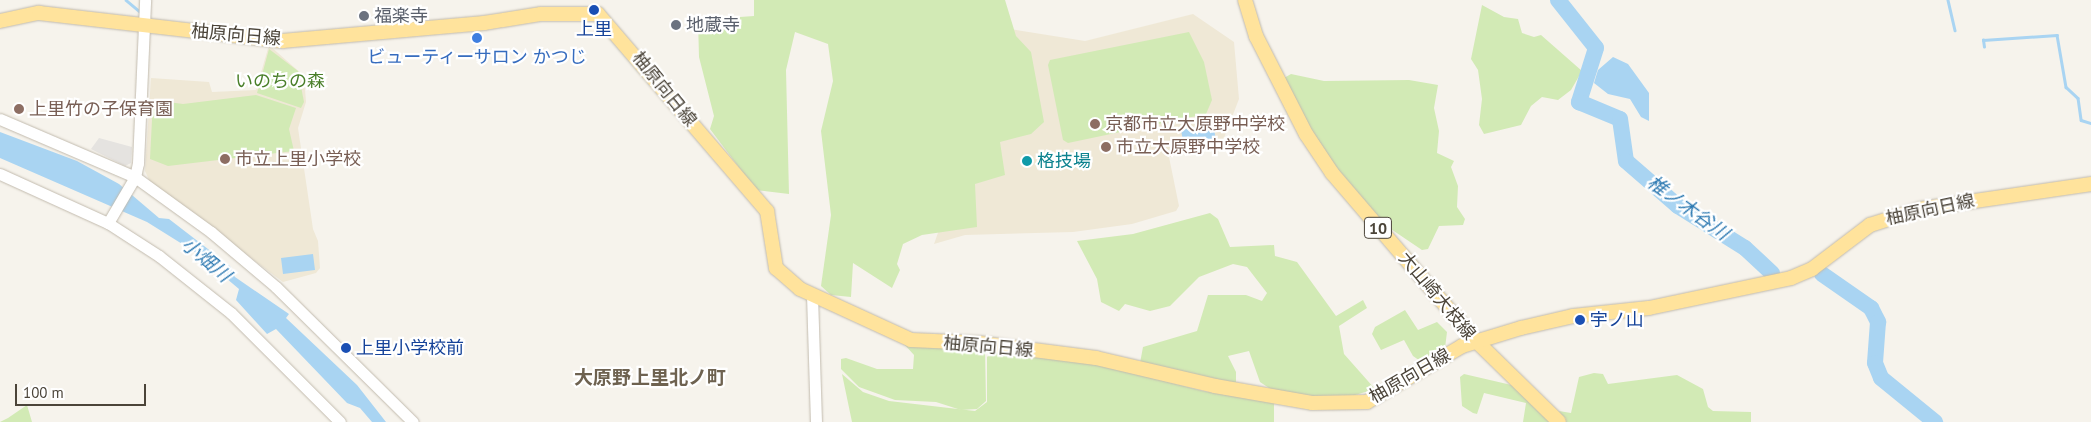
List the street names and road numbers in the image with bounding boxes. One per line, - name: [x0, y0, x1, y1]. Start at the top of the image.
- street label: 柚原向日線: [190, 20, 282, 50]
- street label: 柚原向日線: [627, 47, 701, 131]
- street label: 柚原向日線: [1884, 190, 1976, 230]
- road number: 10: [1363, 214, 1393, 242]
- street label: 大山崎大枝線: [1394, 248, 1480, 344]
- street label: 柚原向日線: [942, 332, 1034, 362]
- street label: 柚原向日線: [1366, 344, 1454, 408]

